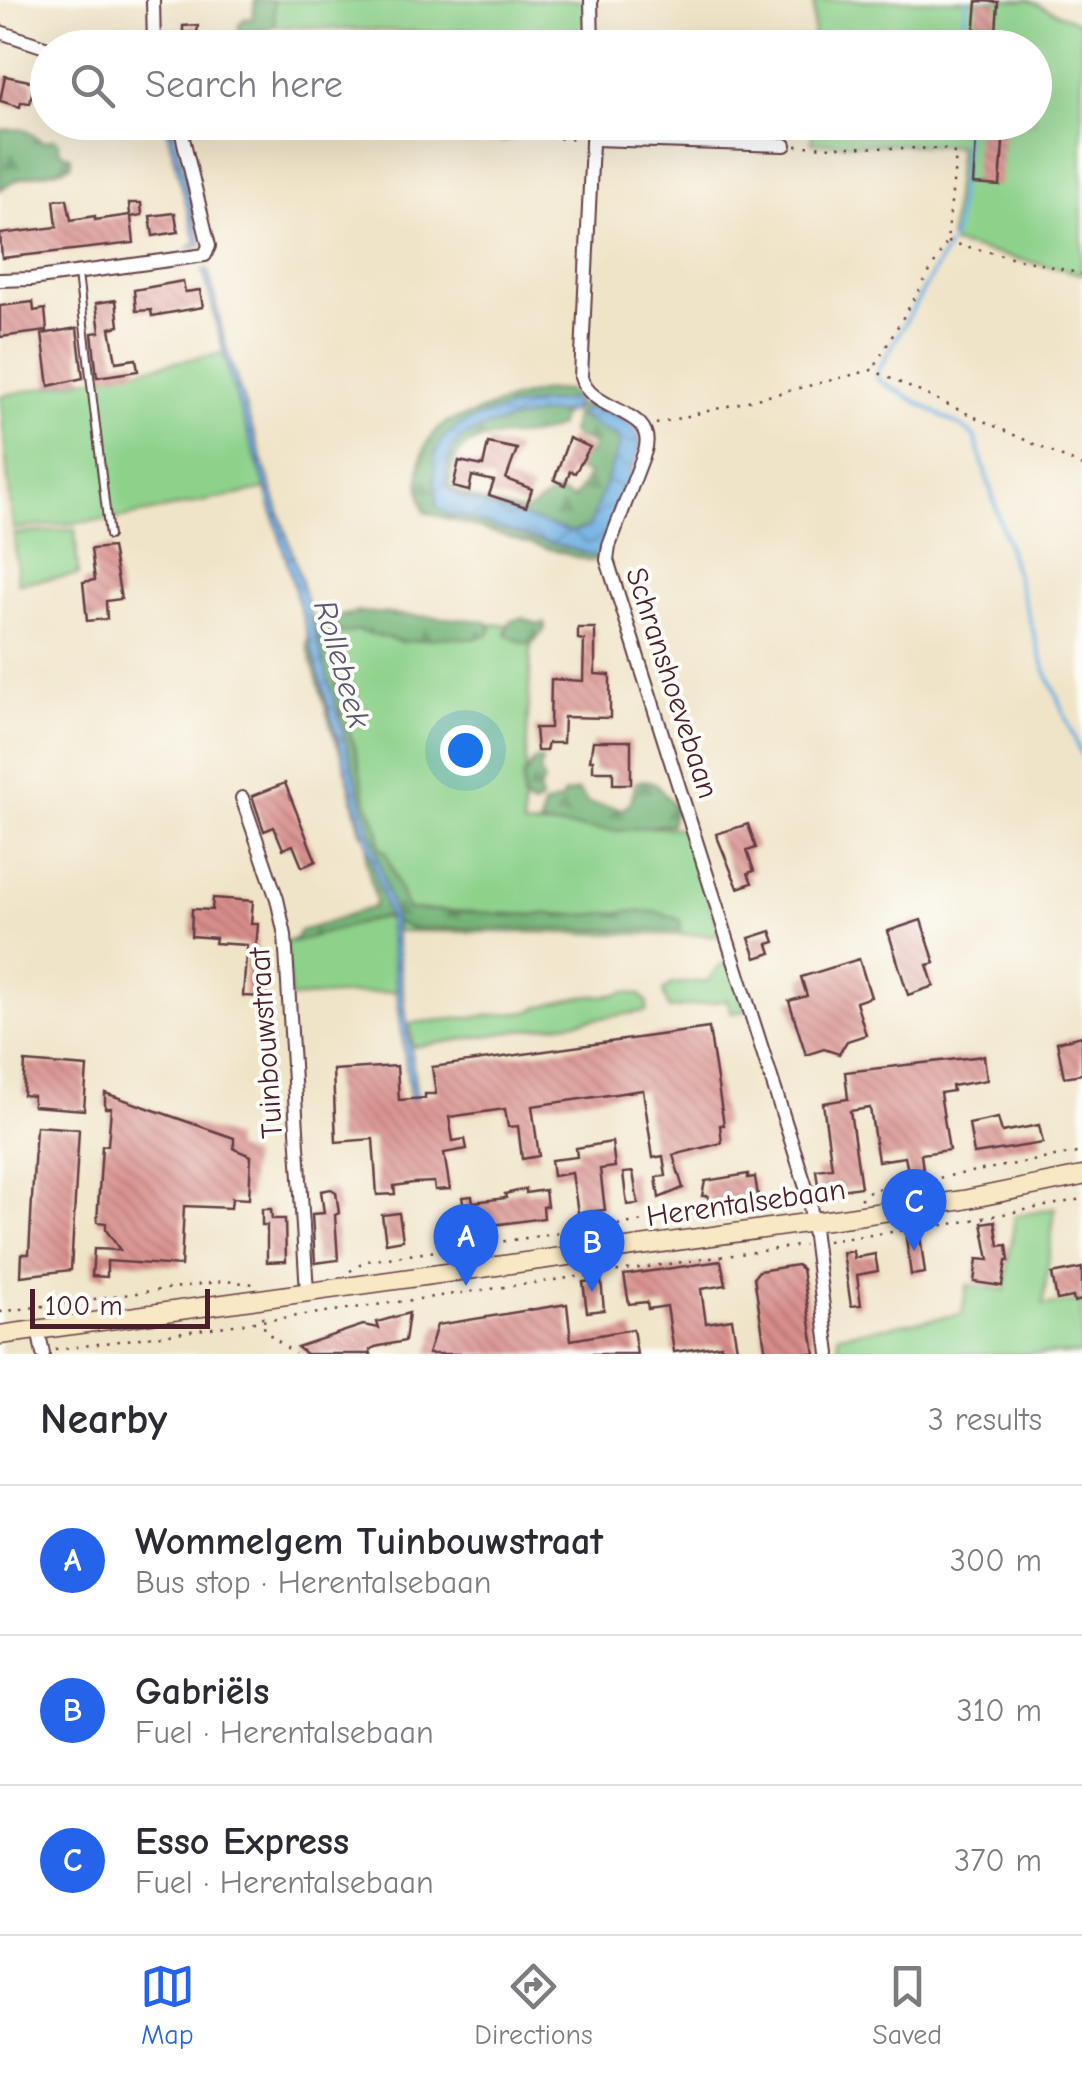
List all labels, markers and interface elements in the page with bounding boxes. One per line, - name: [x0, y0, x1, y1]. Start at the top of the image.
- search box: [30, 30, 1052, 140]
- icon: search: [65, 58, 120, 113]
- text: Search here: [145, 63, 343, 107]
- street label: Schranshoevebaan: [618, 563, 726, 803]
- water label: Rollebeek: [306, 596, 378, 732]
- your location: [440, 725, 491, 776]
- street label: Tuinbouwstraat: [242, 945, 290, 1140]
- pin: C: [882, 1168, 946, 1251]
- street label: Herentalsebaan: [644, 1172, 848, 1234]
- pin: A: [434, 1204, 498, 1286]
- pin: B: [560, 1210, 624, 1292]
- scale bar: [30, 1284, 210, 1328]
- text: 100 m: [45, 1290, 123, 1322]
- text: Nearby: [40, 1395, 167, 1444]
- text: 3 results: [928, 1401, 1042, 1438]
- text: Wommelgem Tuinbouwstraat: [135, 1520, 603, 1564]
- text: A: [64, 1542, 81, 1579]
- text: 300 m: [950, 1542, 1042, 1579]
- text: Bus stop · Herentalsebaan: [135, 1564, 491, 1601]
- text: Gabriëls: [135, 1670, 269, 1714]
- text: B: [63, 1692, 82, 1729]
- text: 310 m: [956, 1692, 1042, 1729]
- text: Fuel · Herentalsebaan: [135, 1714, 434, 1751]
- text: Esso Express: [135, 1820, 349, 1864]
- text: C: [63, 1842, 82, 1879]
- text: 370 m: [954, 1842, 1042, 1879]
- text: Fuel · Herentalsebaan: [135, 1864, 434, 1901]
- tab: Map: [140, 1959, 195, 2051]
- tab: Directions: [474, 1959, 593, 2051]
- tab: Saved: [872, 1959, 942, 2051]

